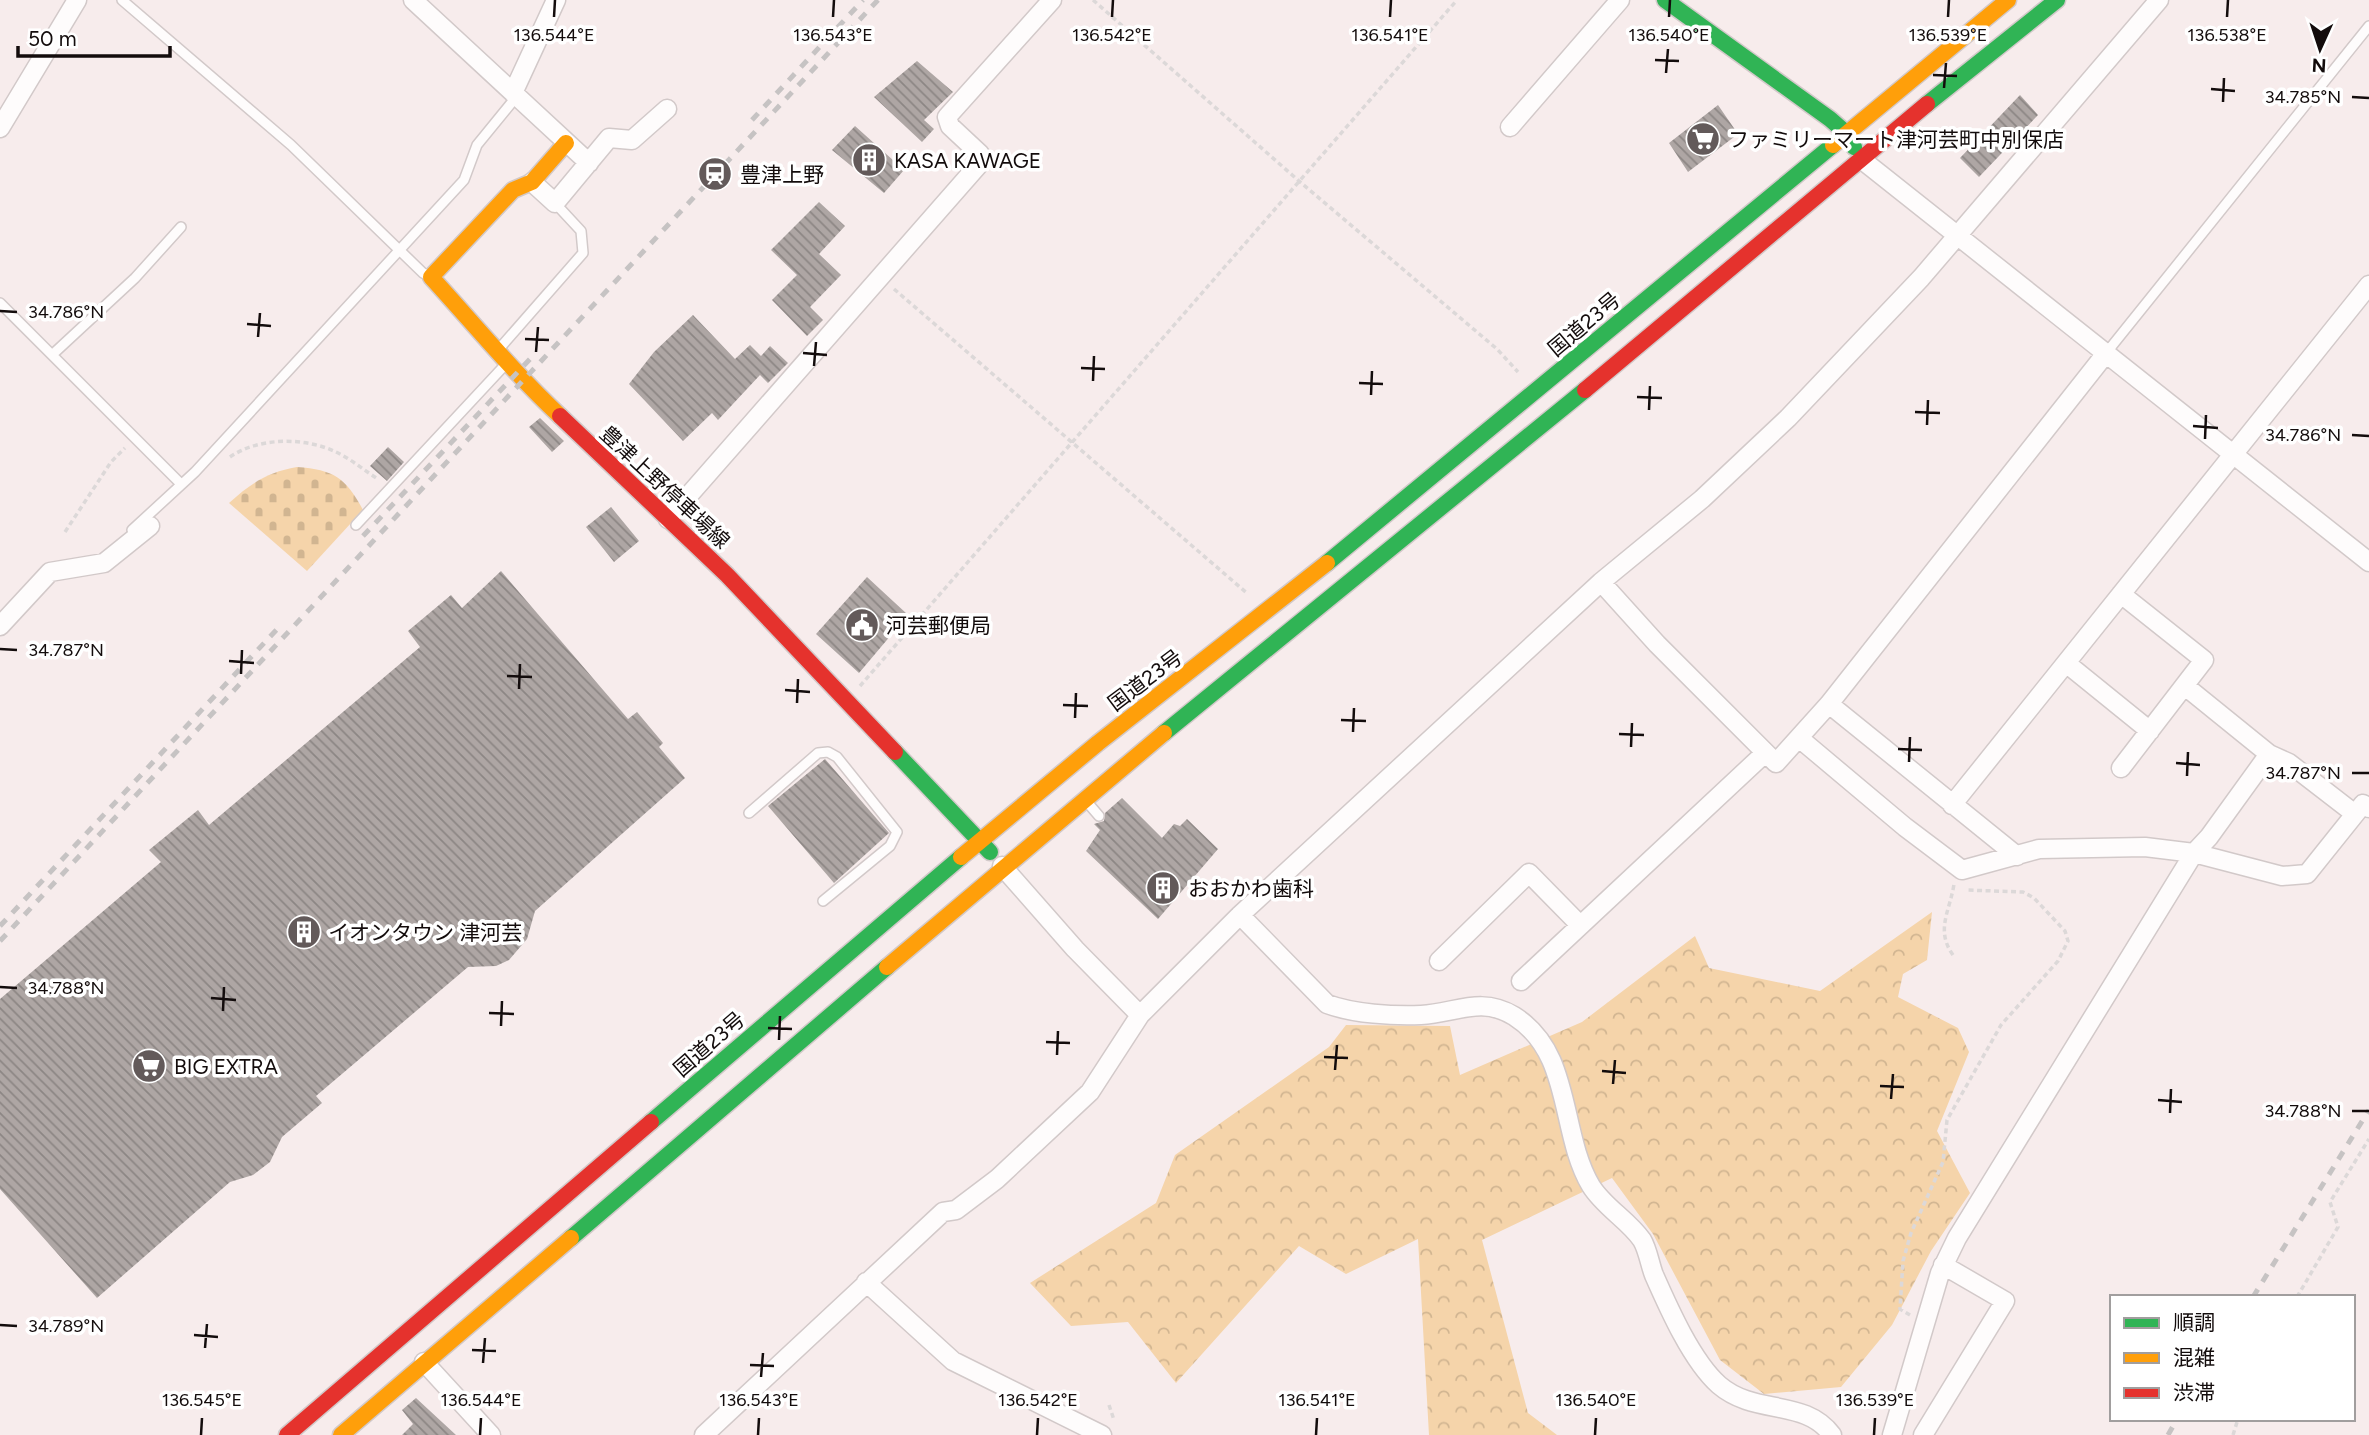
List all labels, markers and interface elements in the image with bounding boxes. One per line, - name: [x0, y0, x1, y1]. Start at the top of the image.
- scale bar: [18, 14, 170, 58]
- north arrow: [2285, 14, 2355, 84]
- text: 136.544°E: [513, 24, 595, 46]
- text: 136.543°E: [793, 24, 873, 46]
- text: 136.542°E: [1072, 24, 1152, 46]
- text: 136.541°E: [1351, 24, 1429, 46]
- text: 136.540°E: [1628, 24, 1710, 46]
- text: 136.539°E: [1909, 24, 1987, 46]
- text: 136.538°E: [2187, 24, 2267, 46]
- text: 50 m: [28, 26, 77, 51]
- text: N: [2311, 54, 2327, 77]
- text: 34.785°N: [2265, 86, 2341, 108]
- supermarket icon: ファミリーマート津河芸町中別保店: [1684, 120, 1722, 158]
- place label: ファミリーマート津河芸町中別保店: [1728, 127, 2064, 152]
- building icon: KASA KAWAGE: [850, 141, 888, 179]
- place label: KASA KAWAGE: [894, 148, 1041, 173]
- station icon: 豊津上野: [696, 155, 734, 193]
- place label: 豊津上野: [740, 162, 824, 187]
- street label: 国道23号: [1543, 287, 1625, 361]
- text: 34.786°N: [28, 301, 104, 323]
- street label: 豊津上野停車場線: [595, 421, 735, 553]
- text: 34.786°N: [2265, 424, 2341, 446]
- public building icon: 河芸郵便局: [843, 606, 881, 644]
- place label: 河芸郵便局: [886, 613, 991, 638]
- text: 34.787°N: [28, 639, 104, 661]
- street label: 国道23号: [1103, 644, 1187, 716]
- text: 34.787°N: [2265, 762, 2341, 784]
- building icon: おおかわ歯科: [1144, 869, 1182, 907]
- place label: おおかわ歯科: [1188, 876, 1314, 901]
- building icon: イオンタウン 津河芸: [285, 913, 323, 951]
- place label: イオンタウン 津河芸: [328, 920, 522, 945]
- text: 34.788°N: [27, 977, 105, 999]
- street label: 国道23号: [668, 1006, 750, 1082]
- supermarket icon: BIG EXTRA: [130, 1047, 168, 1085]
- place label: BIG EXTRA: [174, 1054, 278, 1079]
- text: 34.788°N: [2264, 1100, 2342, 1122]
- legend: [2110, 1295, 2355, 1421]
- text: 順調: [2173, 1310, 2215, 1335]
- text: 34.789°N: [28, 1315, 104, 1337]
- text: 混雑: [2173, 1345, 2215, 1370]
- text: 渋滞: [2173, 1380, 2215, 1405]
- text: 136.545°E: [162, 1389, 242, 1411]
- text: 136.544°E: [440, 1389, 522, 1411]
- text: 136.543°E: [719, 1389, 799, 1411]
- text: 136.542°E: [998, 1389, 1078, 1411]
- text: 136.541°E: [1278, 1389, 1356, 1411]
- text: 136.540°E: [1555, 1389, 1637, 1411]
- text: 136.539°E: [1836, 1389, 1914, 1411]

